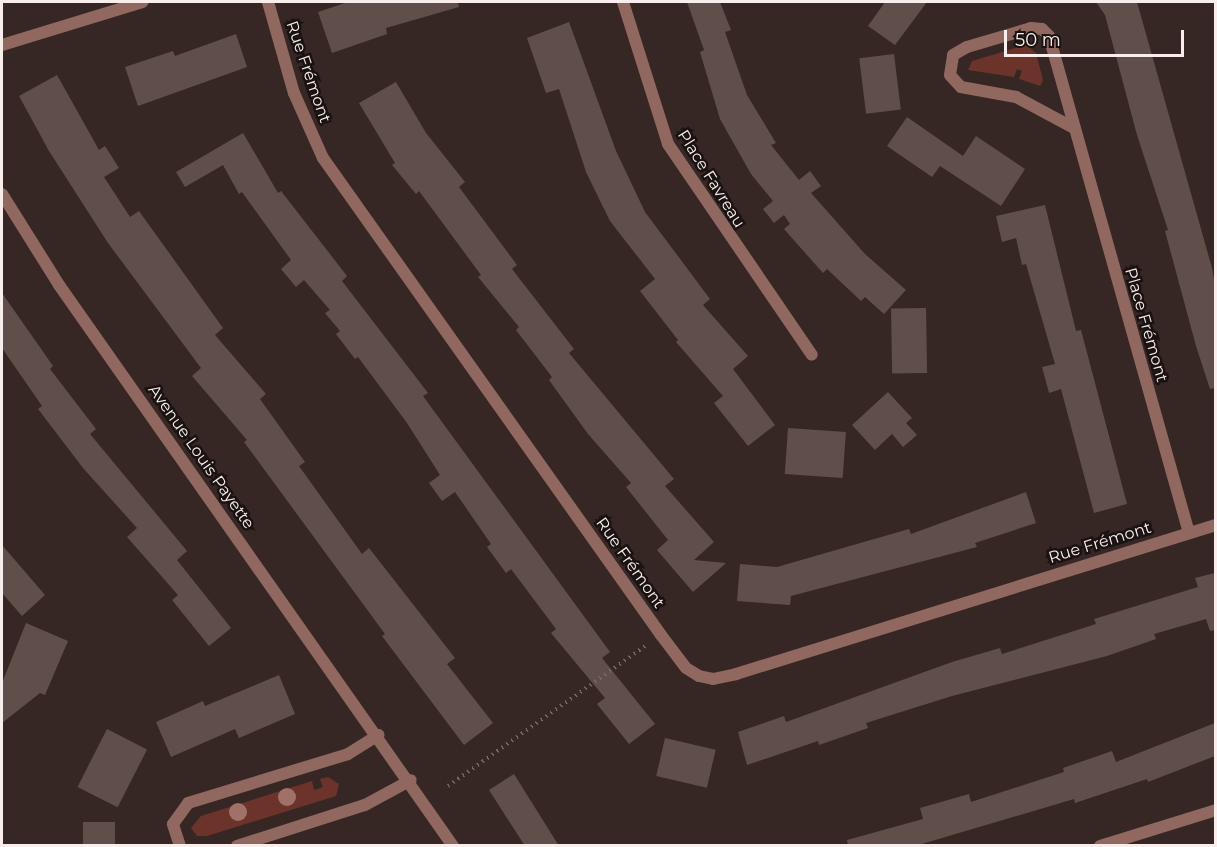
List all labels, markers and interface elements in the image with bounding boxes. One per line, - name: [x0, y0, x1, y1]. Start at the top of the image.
- scale bar: [1007, 18, 1187, 56]
- street label: Rue Frémont: [282, 19, 334, 125]
- text: 50 m: [1015, 29, 1061, 51]
- street label: Place Favreau: [673, 127, 749, 231]
- street label: Place Frémont: [1120, 266, 1172, 384]
- street label: Avenue Louis Payette: [144, 381, 258, 533]
- street label: Rue Frémont: [592, 514, 668, 612]
- street label: Rue Frémont: [1046, 518, 1154, 568]

